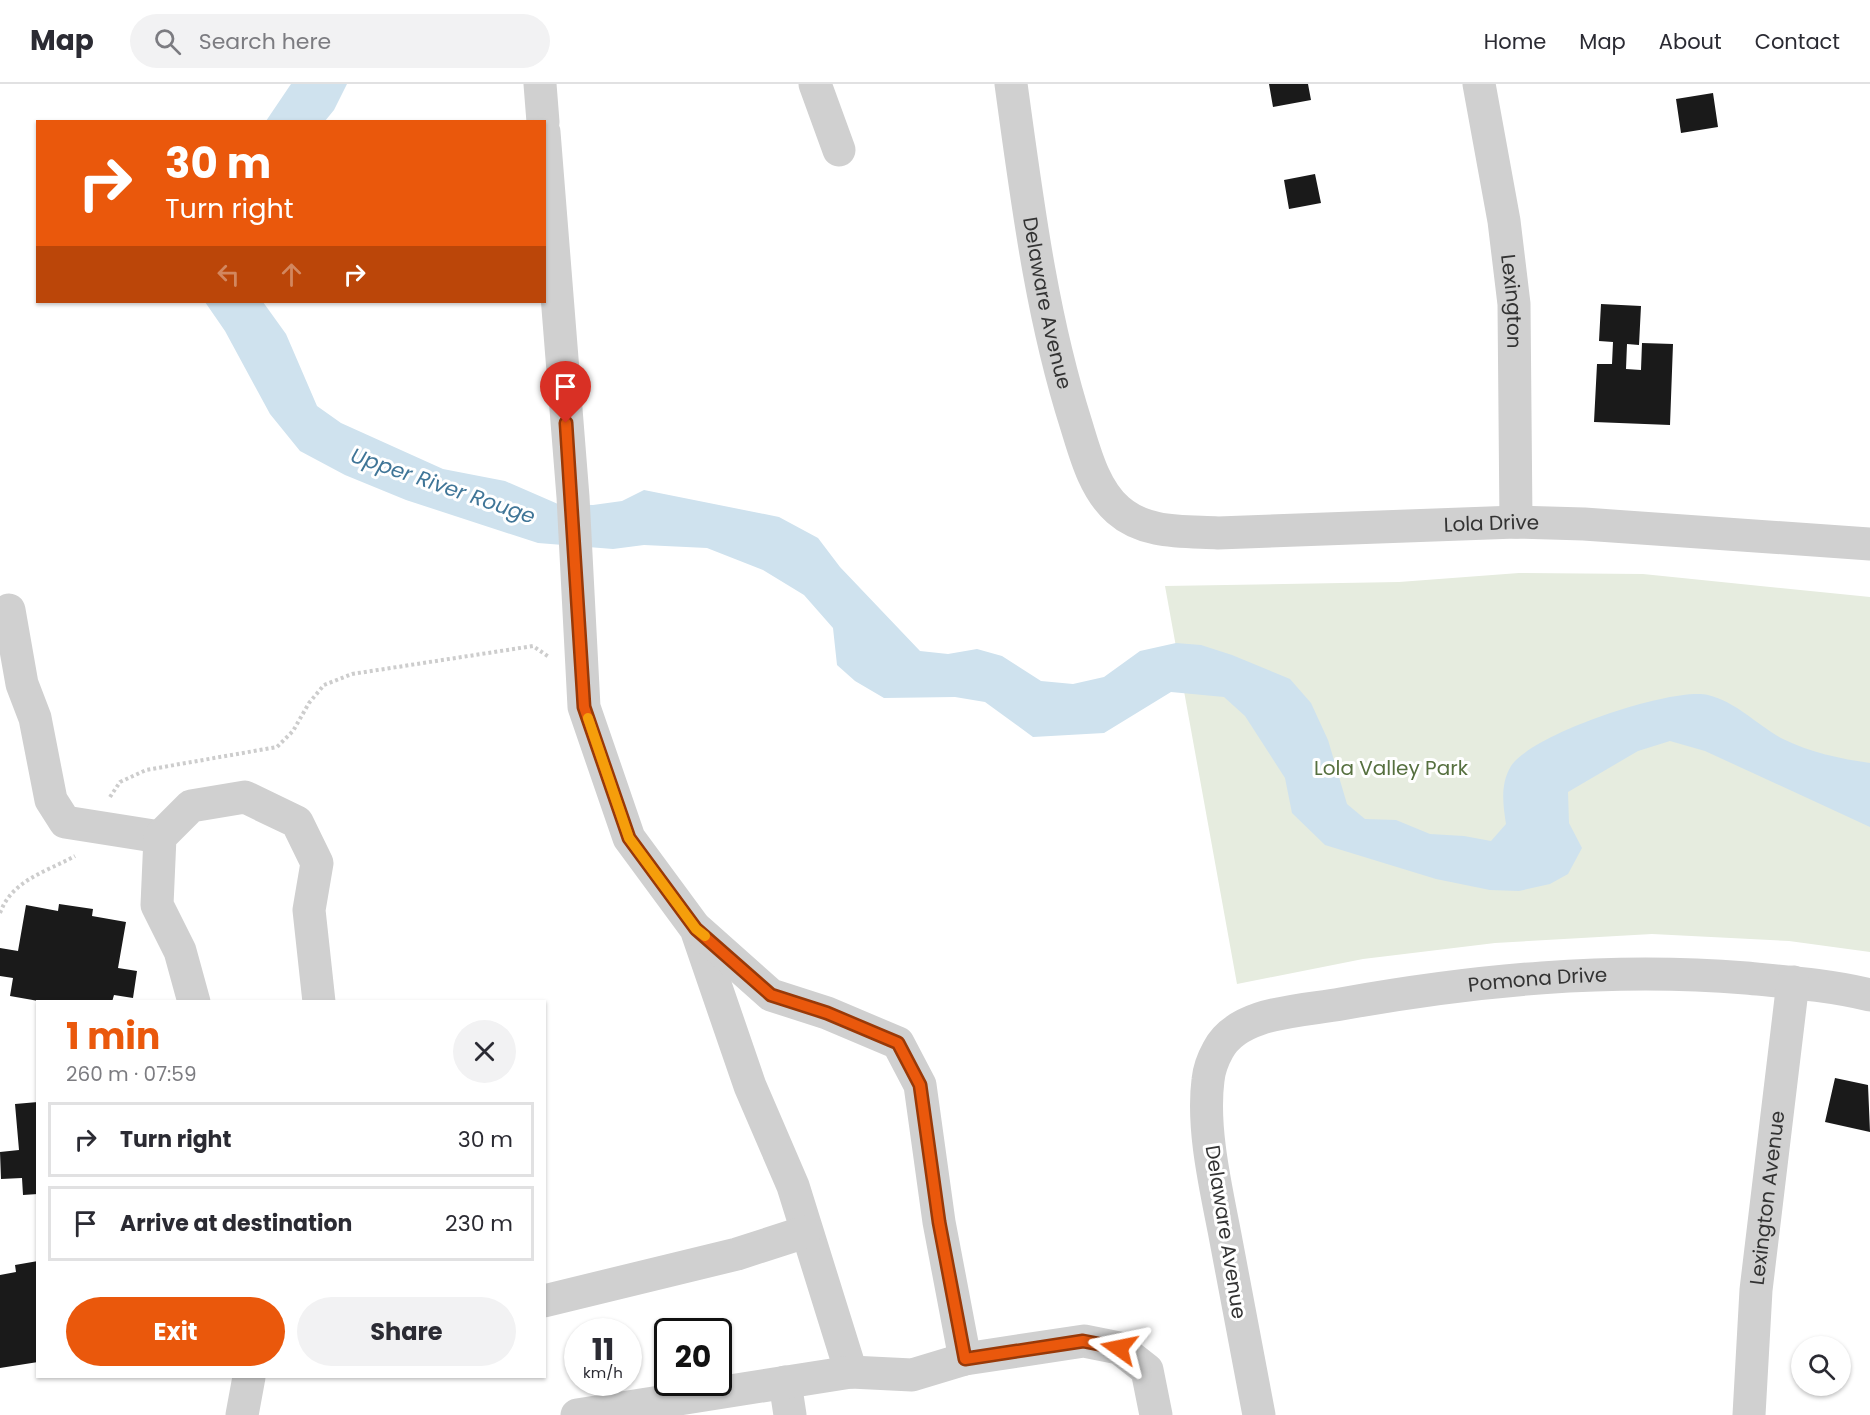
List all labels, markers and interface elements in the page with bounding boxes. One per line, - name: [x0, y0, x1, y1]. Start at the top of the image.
- search box: [130, 14, 550, 68]
- text: Map: [30, 21, 94, 60]
- icon: search: [151, 25, 184, 58]
- text: Search here: [199, 26, 331, 57]
- text: Home: [1484, 27, 1546, 56]
- text: Map: [1579, 27, 1626, 56]
- text: About: [1659, 27, 1722, 56]
- text: Contact: [1755, 27, 1840, 56]
- text: 30 m: [165, 134, 271, 193]
- icon: right: [66, 144, 144, 222]
- text: Turn right: [165, 190, 294, 227]
- street label: Delaware Avenue: [1016, 215, 1079, 392]
- street label: Lexington: [1494, 252, 1528, 349]
- icon: left: [212, 258, 245, 291]
- icon: ahead: [275, 258, 308, 291]
- icon: right: [338, 258, 371, 291]
- pin: [540, 361, 591, 423]
- icon: arrive: [549, 370, 582, 403]
- water label: Upper River Rouge: [347, 440, 539, 531]
- street label: Lola Drive: [1443, 508, 1540, 539]
- park label: Lola Valley Park: [1314, 754, 1469, 782]
- street label: Pomona Drive: [1466, 961, 1608, 999]
- text: 1 min: [66, 1011, 160, 1062]
- button: close: [453, 1020, 516, 1083]
- text: 260 m · 07:59: [66, 1060, 197, 1088]
- street label: Lexington Avenue: [1743, 1109, 1791, 1287]
- icon: right: [69, 1123, 102, 1156]
- text: Turn right: [120, 1124, 231, 1155]
- text: 30 m: [458, 1124, 513, 1155]
- street label: Delaware Avenue: [1198, 1143, 1254, 1321]
- icon: arrive: [69, 1207, 102, 1240]
- text: Arrive at destination: [120, 1208, 352, 1239]
- text: 230 m: [445, 1208, 513, 1239]
- button: Exit: [66, 1297, 285, 1366]
- button: Share: [297, 1297, 516, 1366]
- position arrow: [1087, 1316, 1151, 1380]
- speed limit sign: 20: [654, 1318, 732, 1396]
- text: 11: [592, 1328, 614, 1371]
- map controls: [1791, 1336, 1851, 1396]
- button: search: [1791, 1336, 1851, 1396]
- text: km/h: [583, 1362, 623, 1383]

